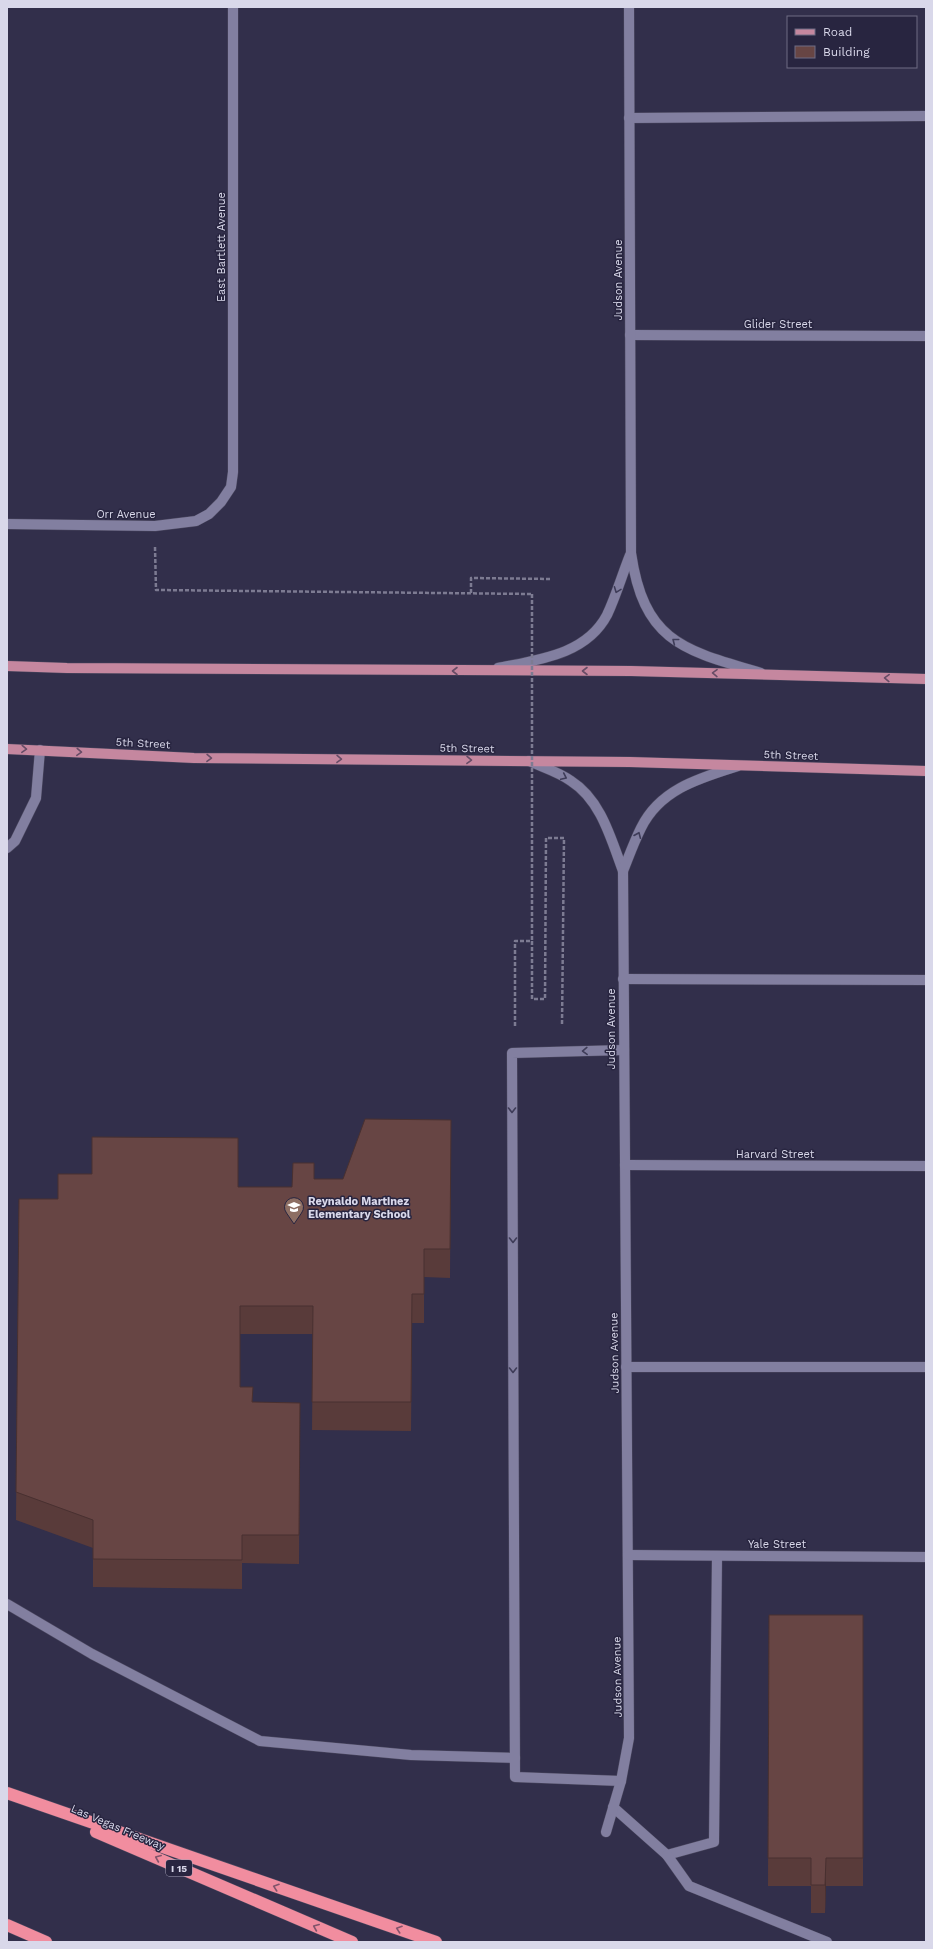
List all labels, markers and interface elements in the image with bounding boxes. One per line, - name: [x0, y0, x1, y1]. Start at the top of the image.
- legend: [787, 16, 917, 68]
- text: Road: [823, 25, 852, 39]
- text: Building: [823, 45, 870, 59]
- street label: East Bartlett Avenue: [215, 192, 228, 302]
- street label: Judson Avenue: [612, 239, 625, 321]
- street label: Glider Street: [744, 318, 813, 331]
- street label: Orr Avenue: [96, 508, 156, 521]
- one-way arrow: [613, 586, 622, 593]
- one-way arrow: [673, 639, 680, 646]
- one-way arrow: [452, 667, 458, 675]
- one-way arrow: [582, 667, 588, 675]
- one-way arrow: [712, 669, 718, 677]
- one-way arrow: [884, 674, 890, 682]
- street label: 5th Street: [115, 736, 171, 751]
- street label: 5th Street: [440, 742, 495, 755]
- one-way arrow: [21, 745, 27, 754]
- one-way arrow: [76, 748, 82, 757]
- street label: 5th Street: [763, 748, 819, 763]
- one-way arrow: [206, 754, 212, 762]
- one-way arrow: [336, 755, 342, 763]
- one-way arrow: [466, 756, 472, 764]
- one-way arrow: [559, 772, 567, 780]
- one-way arrow: [633, 831, 641, 839]
- street label: Judson Avenue: [605, 988, 618, 1070]
- one-way arrow: [582, 1047, 588, 1055]
- one-way arrow: [508, 1107, 516, 1113]
- street label: Harvard Street: [736, 1148, 815, 1161]
- place label: Reynaldo Martinez Elementary School: [308, 1195, 411, 1221]
- school or university icon: Reynaldo Martinez Elementary School: [283, 1196, 305, 1224]
- one-way arrow: [509, 1237, 517, 1243]
- street label: Judson Avenue: [607, 1312, 622, 1394]
- one-way arrow: [509, 1367, 517, 1373]
- street label: Yale Street: [748, 1538, 806, 1551]
- street label: Judson Avenue: [610, 1636, 625, 1718]
- street label: Las Vegas Freeway: [69, 1802, 167, 1853]
- one-way arrow: [154, 1855, 161, 1863]
- road number: I 15: [166, 1860, 192, 1876]
- one-way arrow: [273, 1883, 280, 1891]
- one-way arrow: [312, 1923, 319, 1931]
- one-way arrow: [396, 1926, 403, 1934]

